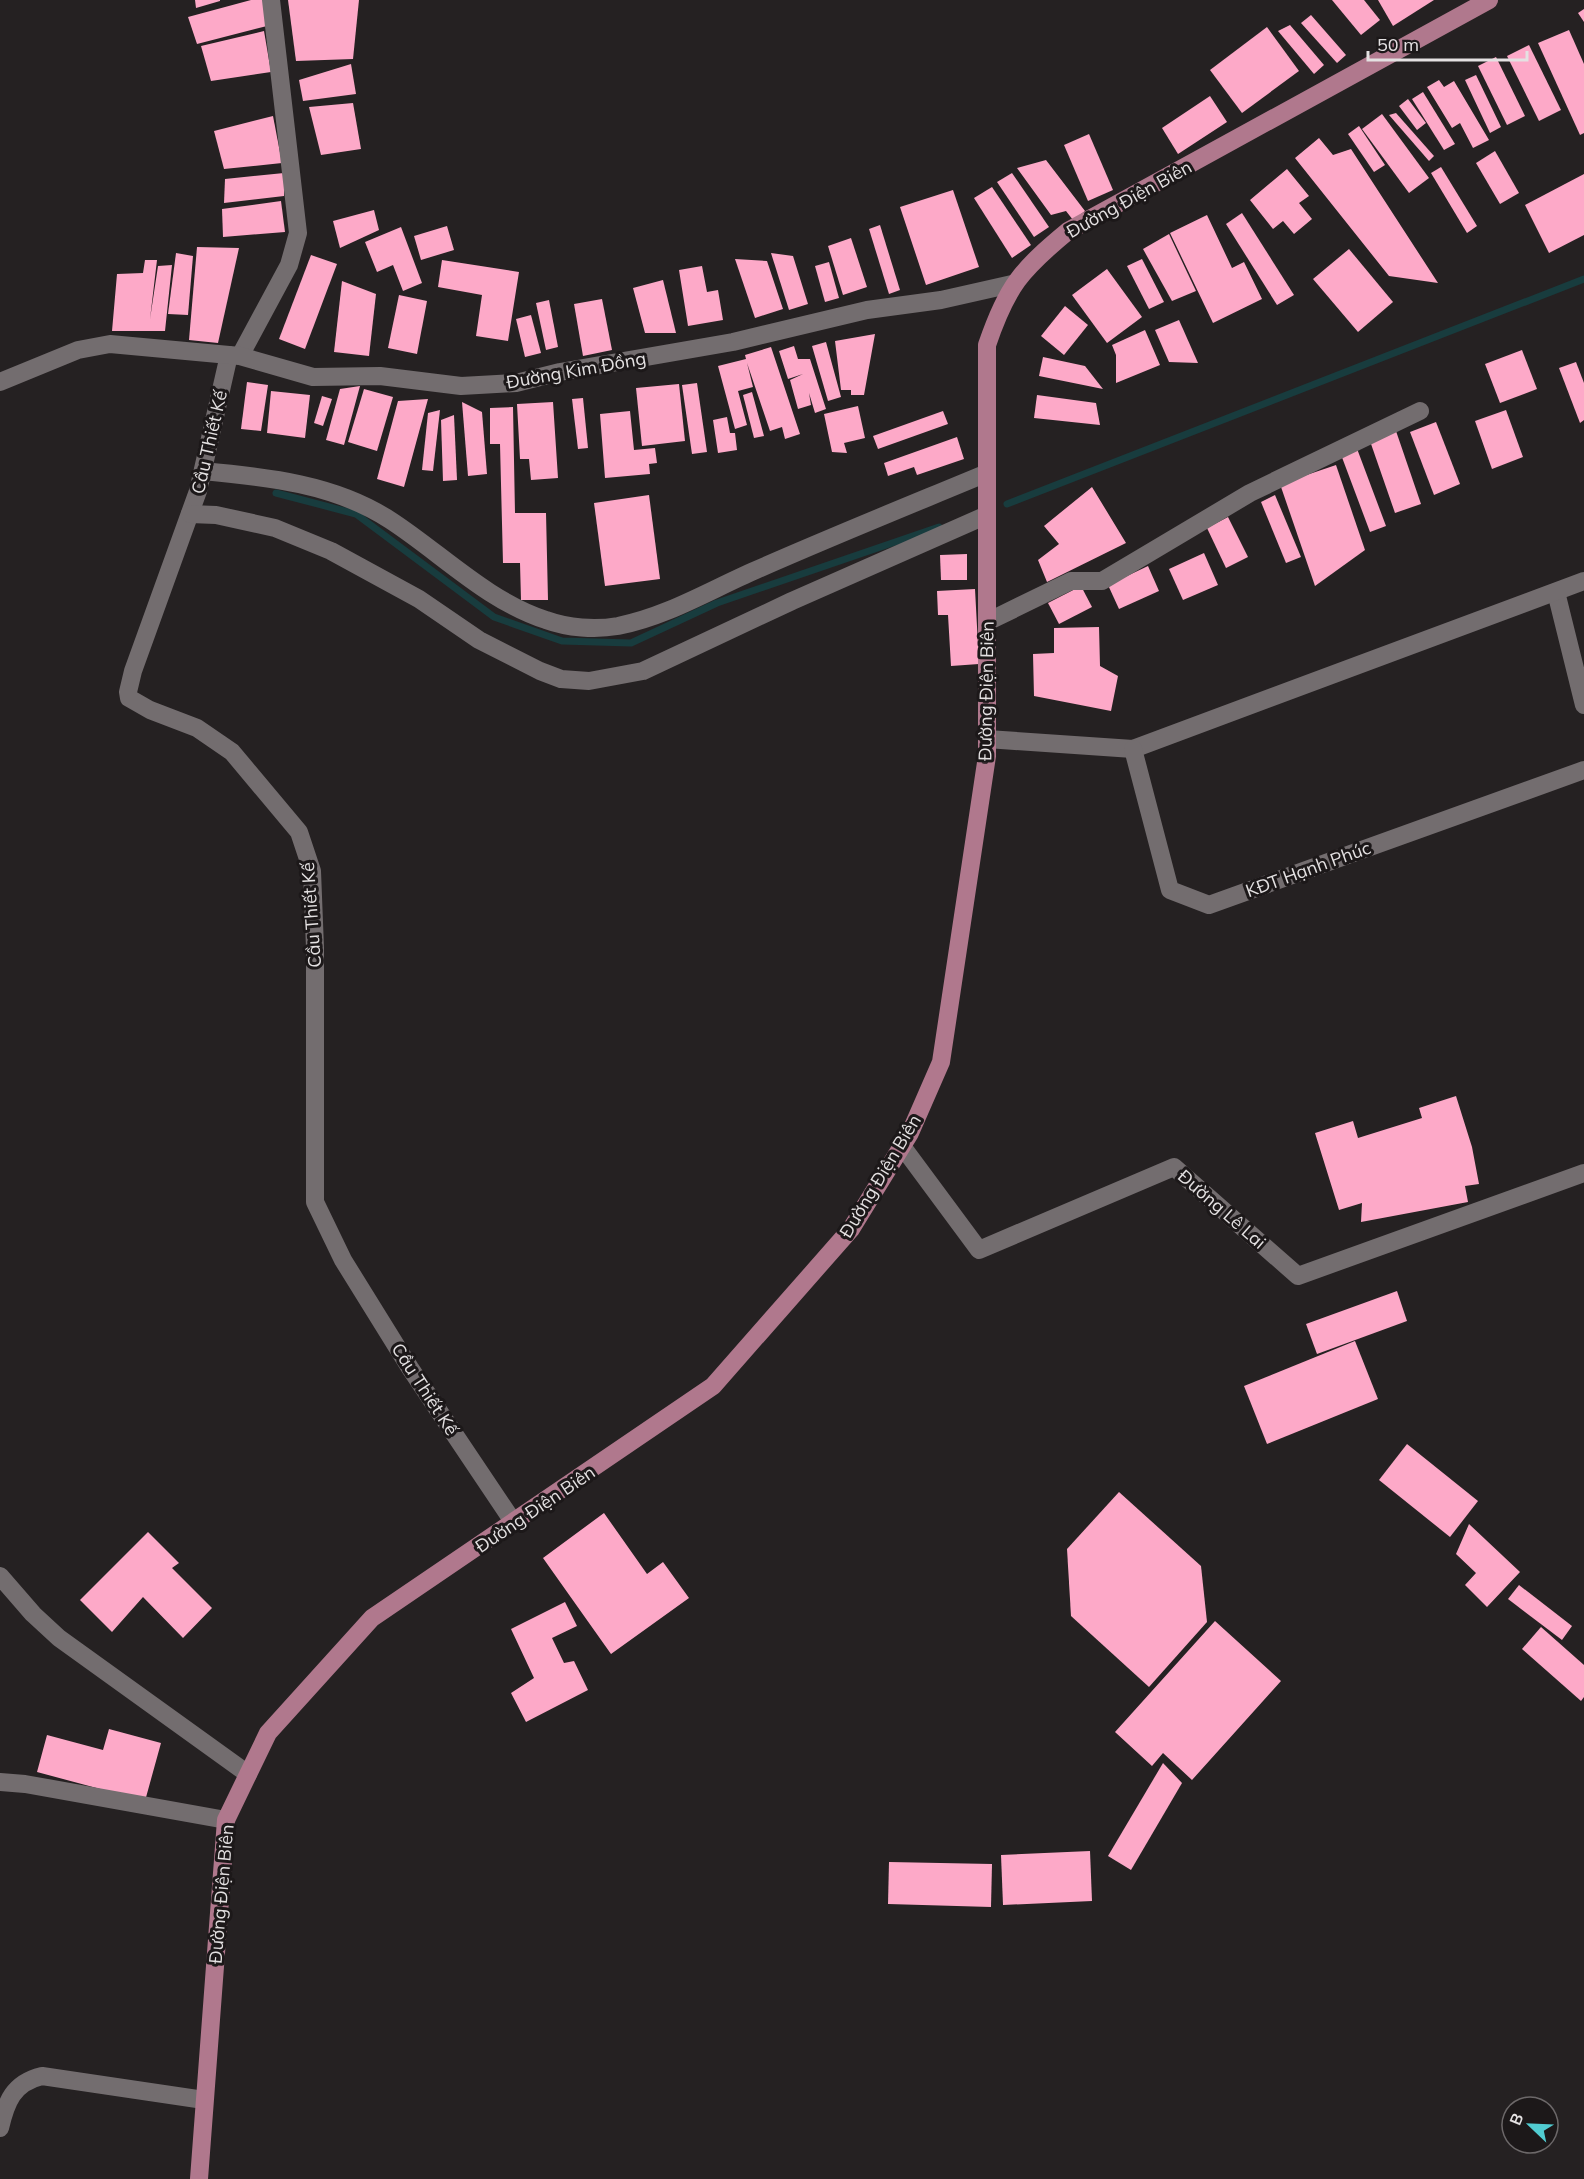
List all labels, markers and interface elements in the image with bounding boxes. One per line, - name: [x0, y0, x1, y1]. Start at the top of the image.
- scale bar: [1368, 24, 1527, 62]
- text: 50 m: [1377, 33, 1419, 56]
- street label: Đường Điện Biên: [1062, 155, 1196, 243]
- street label: Đường Kim Đồng: [504, 346, 648, 394]
- street label: Cầu Thiết Kế: [186, 388, 232, 496]
- street label: Đường Điện Biên: [973, 621, 999, 761]
- street label: KĐT Hạnh Phúc: [1242, 836, 1374, 902]
- street label: Cầu Thiết Kế: [296, 861, 326, 969]
- street label: Đường Điện Biên: [834, 1110, 926, 1242]
- street label: Đường Lê Lai: [1173, 1164, 1271, 1254]
- street label: Cầu Thiết Kế: [387, 1338, 464, 1440]
- street label: Đường Điện Biên: [471, 1460, 599, 1558]
- street label: Đường Điện Biên: [203, 1823, 239, 1965]
- north arrow: [1500, 2095, 1560, 2155]
- text: B: [1505, 2110, 1528, 2128]

